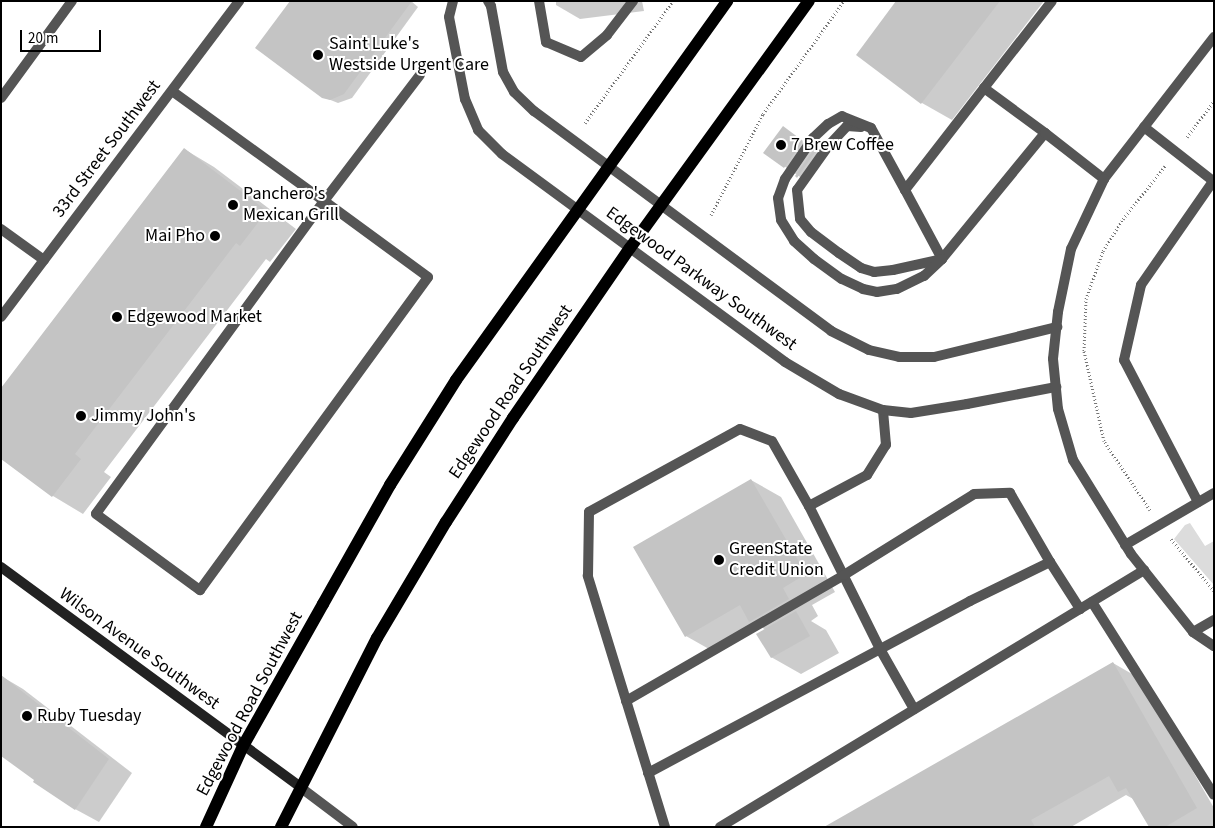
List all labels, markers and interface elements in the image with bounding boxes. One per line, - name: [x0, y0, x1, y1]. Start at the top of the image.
- scale bar: [22, 20, 104, 52]
- text: 20 m: [28, 28, 58, 49]
- place label: Saint Luke's Westside Urgent Care: [329, 34, 489, 76]
- marker: Saint Luke's Westside Urgent Care: [311, 48, 325, 62]
- street label: 33rd Street Southwest: [48, 76, 166, 222]
- place label: 7 Brew Coffee: [791, 134, 894, 156]
- marker: 7 Brew Coffee: [775, 139, 787, 151]
- place label: Panchero's Mexican Grill: [243, 184, 339, 226]
- marker: Panchero's Mexican Grill: [227, 199, 239, 211]
- street label: Edgewood Parkway Southwest: [601, 202, 801, 356]
- place label: Mai Pho: [145, 225, 205, 247]
- marker: Mai Pho: [209, 230, 221, 242]
- street label: Edgewood Road Southwest: [445, 301, 577, 483]
- place label: Edgewood Market: [127, 306, 262, 328]
- marker: Edgewood Market: [111, 311, 123, 323]
- place label: Jimmy John's: [91, 405, 196, 427]
- marker: Jimmy John's: [75, 410, 87, 422]
- place label: GreenState Credit Union: [729, 539, 824, 582]
- marker: GreenState Credit Union: [713, 554, 725, 566]
- street label: Wilson Avenue Southwest: [55, 584, 223, 714]
- street label: Edgewood Road Southwest: [192, 608, 308, 800]
- place label: Ruby Tuesday: [37, 705, 141, 727]
- marker: Ruby Tuesday: [21, 710, 33, 722]

